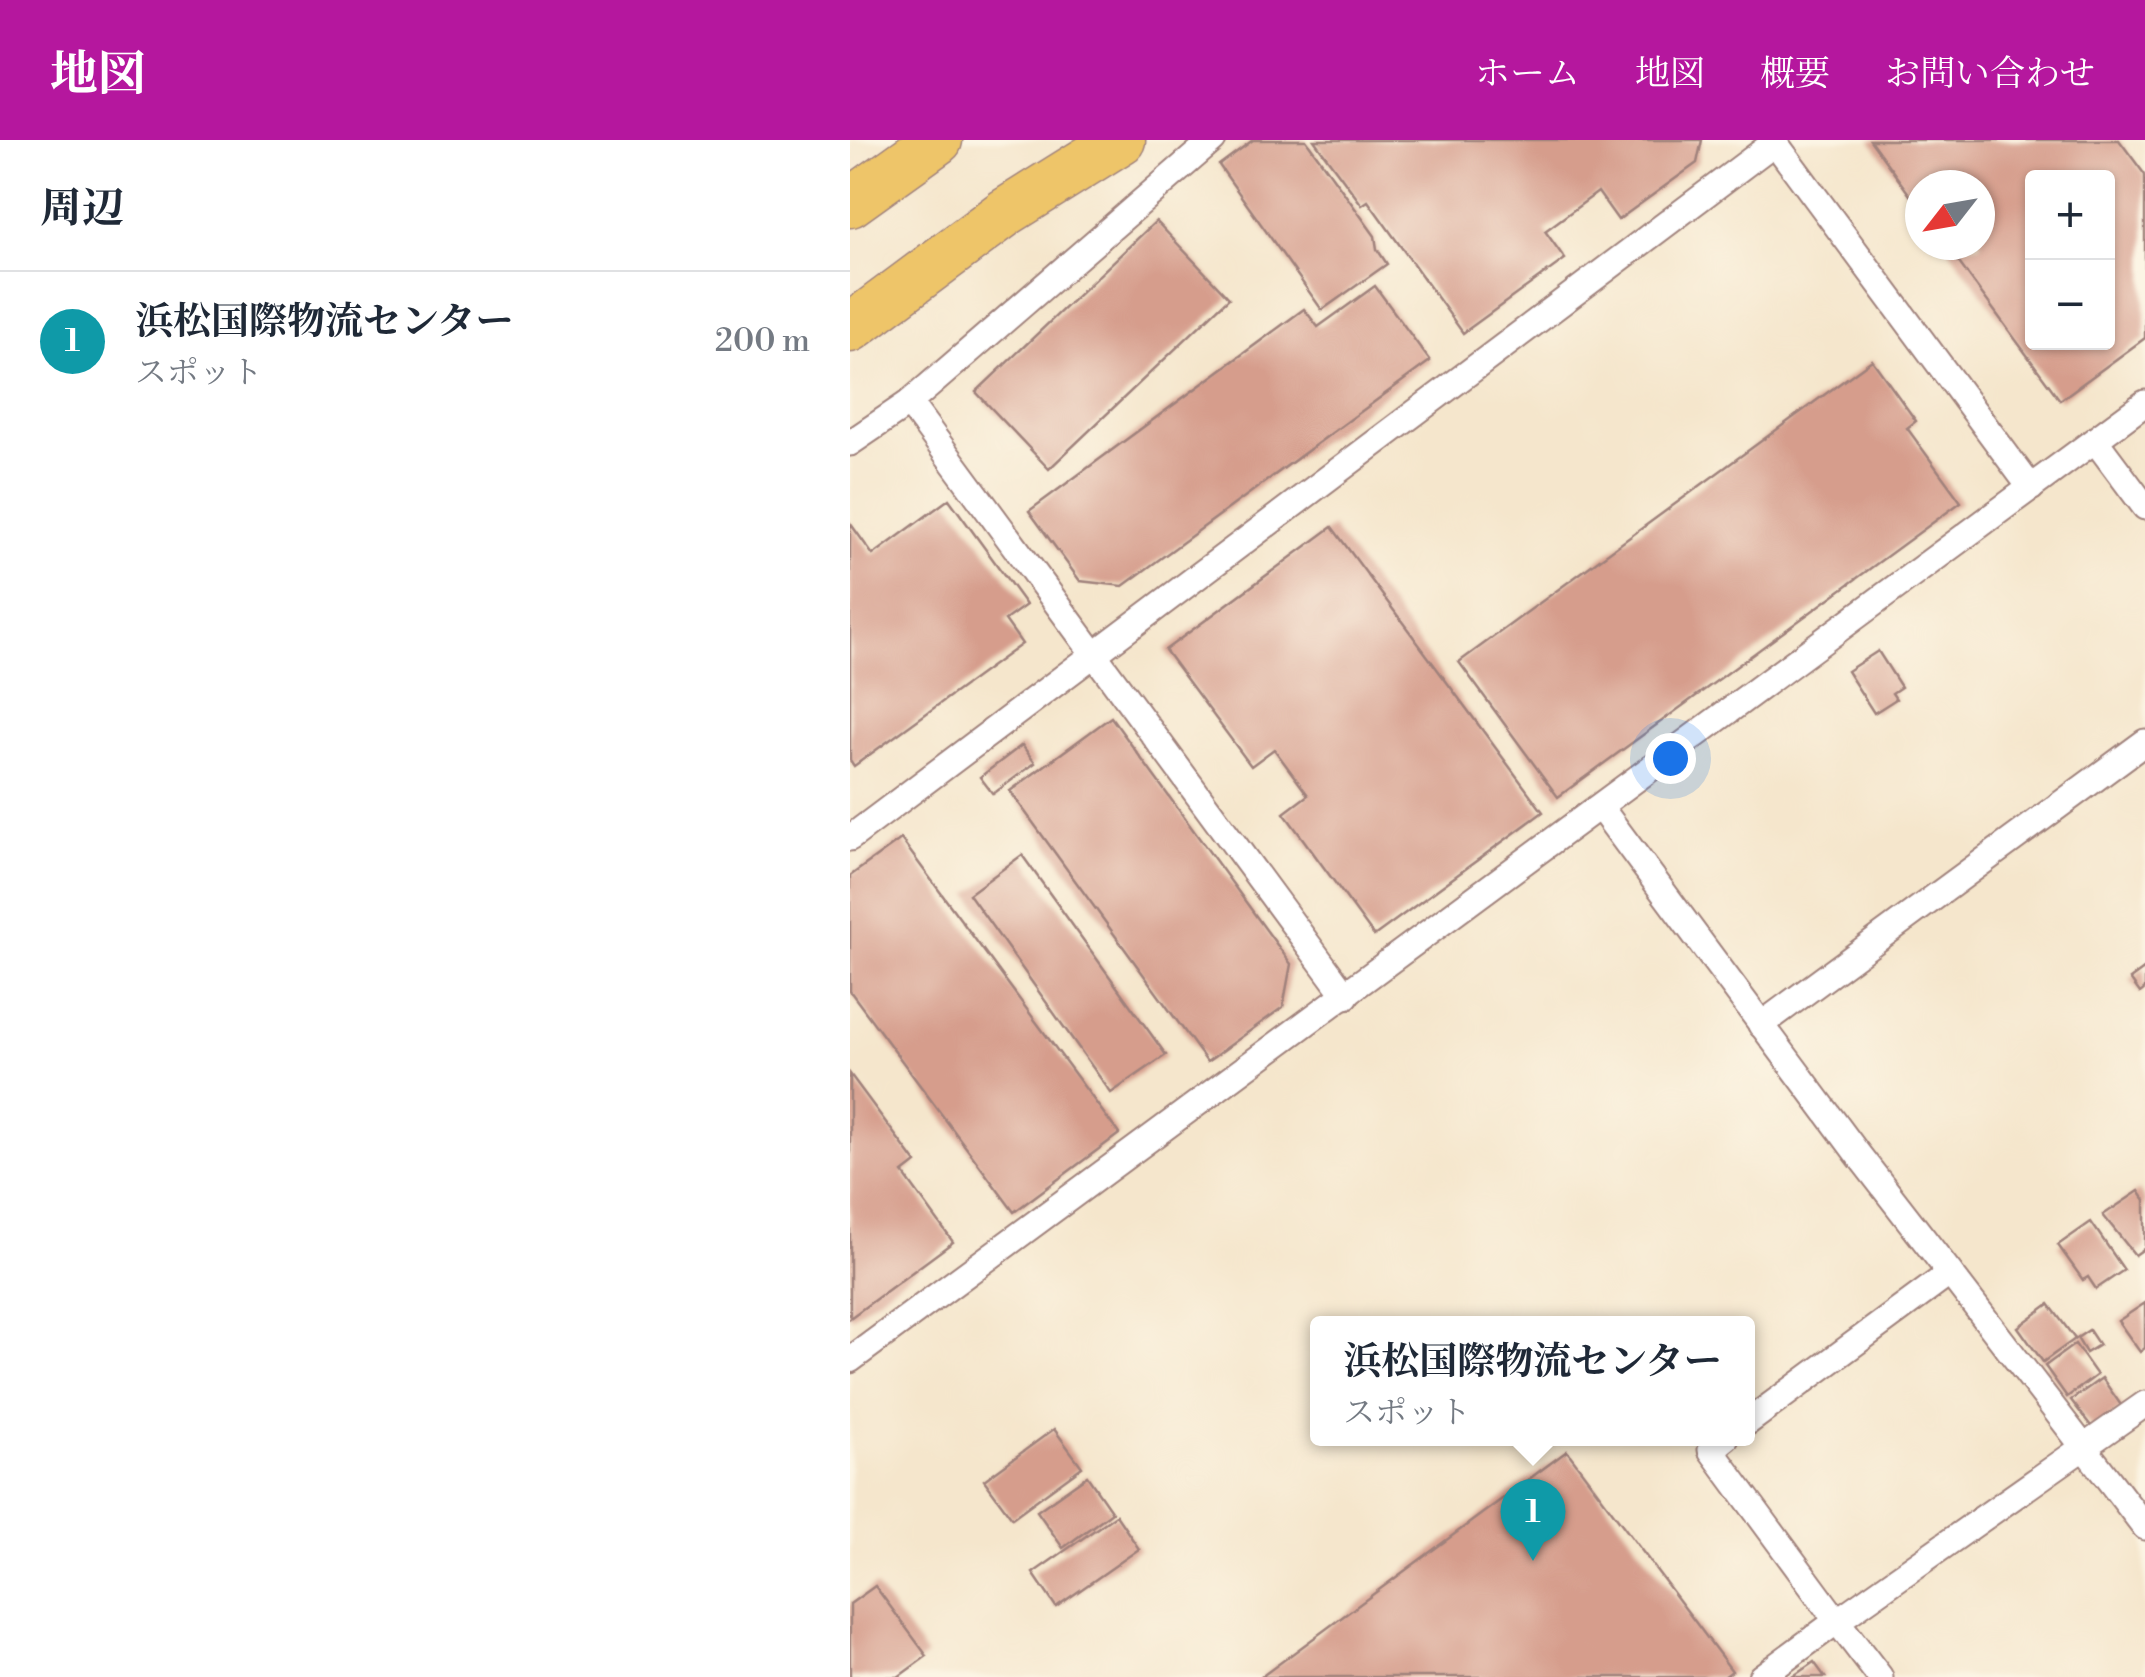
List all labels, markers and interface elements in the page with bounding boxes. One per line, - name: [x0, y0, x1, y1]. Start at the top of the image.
- text: 地図: [50, 46, 146, 106]
- text: ホーム: [1475, 53, 1580, 96]
- text: 地図: [1635, 53, 1705, 96]
- text: 概要: [1760, 53, 1830, 96]
- text: お問い合わせ: [1885, 53, 2095, 96]
- north arrow: [1905, 170, 1995, 260]
- map controls: [2025, 170, 2115, 350]
- button: +: [2025, 170, 2115, 260]
- text: 周辺: [40, 183, 124, 236]
- button: −: [2025, 260, 2115, 350]
- text: 浜松国際物流センター: [135, 299, 513, 346]
- text: 1: [65, 321, 80, 361]
- text: 200 m: [715, 321, 810, 361]
- text: スポット: [135, 353, 263, 393]
- your location: [1645, 733, 1696, 784]
- popup: [1310, 1316, 1755, 1446]
- text: 浜松国際物流センター: [1343, 1339, 1722, 1386]
- text: スポット: [1343, 1393, 1471, 1433]
- pin: 1: [1500, 1478, 1566, 1561]

